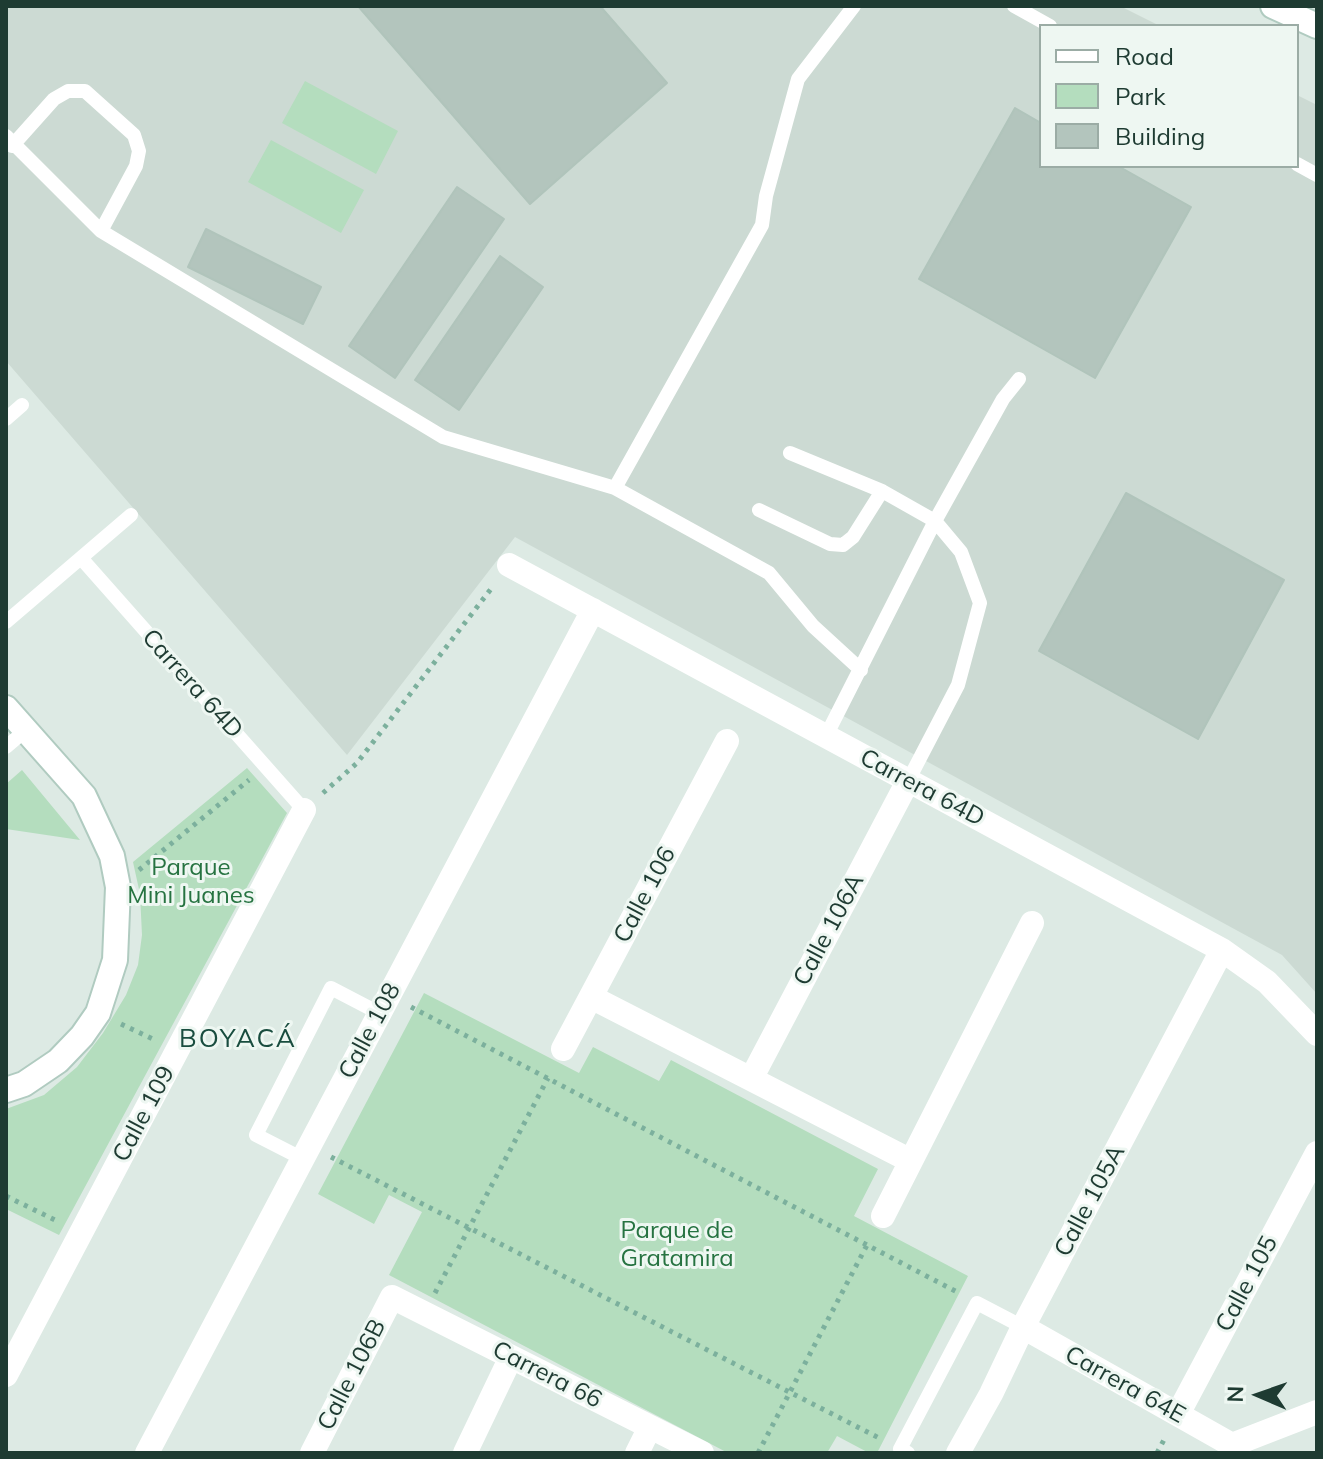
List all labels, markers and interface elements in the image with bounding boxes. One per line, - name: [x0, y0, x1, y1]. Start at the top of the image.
- legend: [1039, 24, 1299, 168]
- text: Road: [1115, 41, 1174, 71]
- text: Park: [1115, 81, 1166, 111]
- text: Building: [1115, 121, 1205, 151]
- street label: Carrera 64D: [136, 624, 248, 744]
- street label: Carrera 64D: [855, 743, 989, 833]
- street label: Calle 106: [608, 842, 682, 948]
- park label: Parque Mini Juanes: [127, 854, 255, 910]
- street label: Calle 106A: [788, 869, 870, 991]
- street label: Calle 108: [333, 978, 407, 1084]
- district label: BOYACÁ: [179, 1023, 297, 1055]
- street label: Calle 109: [107, 1061, 181, 1167]
- street label: Calle 105A: [1049, 1140, 1131, 1262]
- park label: Parque de Gratamira: [620, 1217, 734, 1273]
- street label: Calle 105: [1210, 1231, 1284, 1337]
- street label: Calle 106B: [312, 1315, 392, 1435]
- street label: Carrera 66: [488, 1335, 606, 1415]
- street label: Carrera 64E: [1060, 1340, 1190, 1430]
- north arrow: [1219, 1355, 1299, 1435]
- text: N: [1221, 1385, 1249, 1403]

